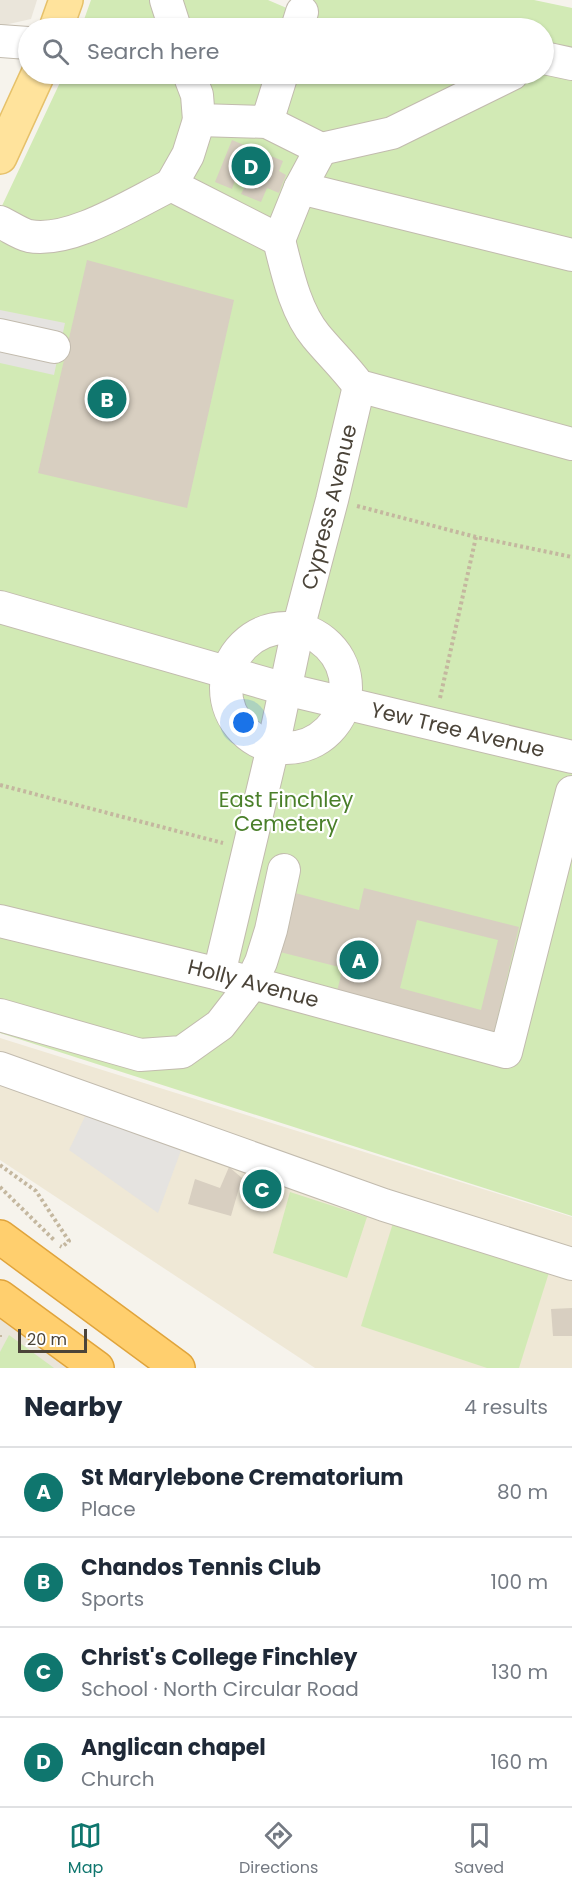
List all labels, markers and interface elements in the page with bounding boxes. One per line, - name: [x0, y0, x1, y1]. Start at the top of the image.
- search box: [18, 18, 554, 84]
- icon: search: [39, 35, 72, 68]
- text: Search here: [87, 36, 220, 67]
- pin: D: [232, 144, 270, 188]
- pin: B: [88, 376, 126, 422]
- street label: Cypress Avenue: [294, 421, 363, 593]
- street label: Yew Tree Avenue: [368, 695, 548, 764]
- your location: [229, 708, 258, 737]
- park label: East Finchley Cemetery: [219, 785, 353, 838]
- pin: A: [340, 938, 378, 982]
- street label: Holly Avenue: [185, 952, 322, 1015]
- pin: C: [242, 1166, 282, 1212]
- scale bar: [18, 1326, 87, 1354]
- text: 20 m: [27, 1328, 67, 1351]
- text: Nearby: [24, 1389, 122, 1425]
- text: 4 results: [464, 1393, 548, 1421]
- text: St Marylebone Crematorium: [81, 1462, 404, 1493]
- text: A: [36, 1478, 51, 1506]
- text: 80 m: [497, 1478, 548, 1506]
- text: Place: [81, 1495, 136, 1523]
- text: Chandos Tennis Club: [81, 1552, 321, 1583]
- text: B: [37, 1568, 50, 1596]
- text: 100 m: [491, 1568, 548, 1596]
- text: Sports: [81, 1585, 144, 1613]
- text: Christ's College Finchley: [81, 1642, 357, 1673]
- text: C: [36, 1658, 51, 1686]
- text: 130 m: [491, 1658, 548, 1686]
- text: School · North Circular Road: [81, 1675, 359, 1703]
- text: Anglican chapel: [81, 1732, 266, 1763]
- text: D: [36, 1748, 51, 1776]
- text: 160 m: [490, 1748, 548, 1776]
- text: Church: [81, 1765, 154, 1793]
- tab: Map: [68, 1819, 103, 1880]
- tab: Directions: [239, 1819, 318, 1880]
- tab: Saved: [454, 1819, 504, 1880]

